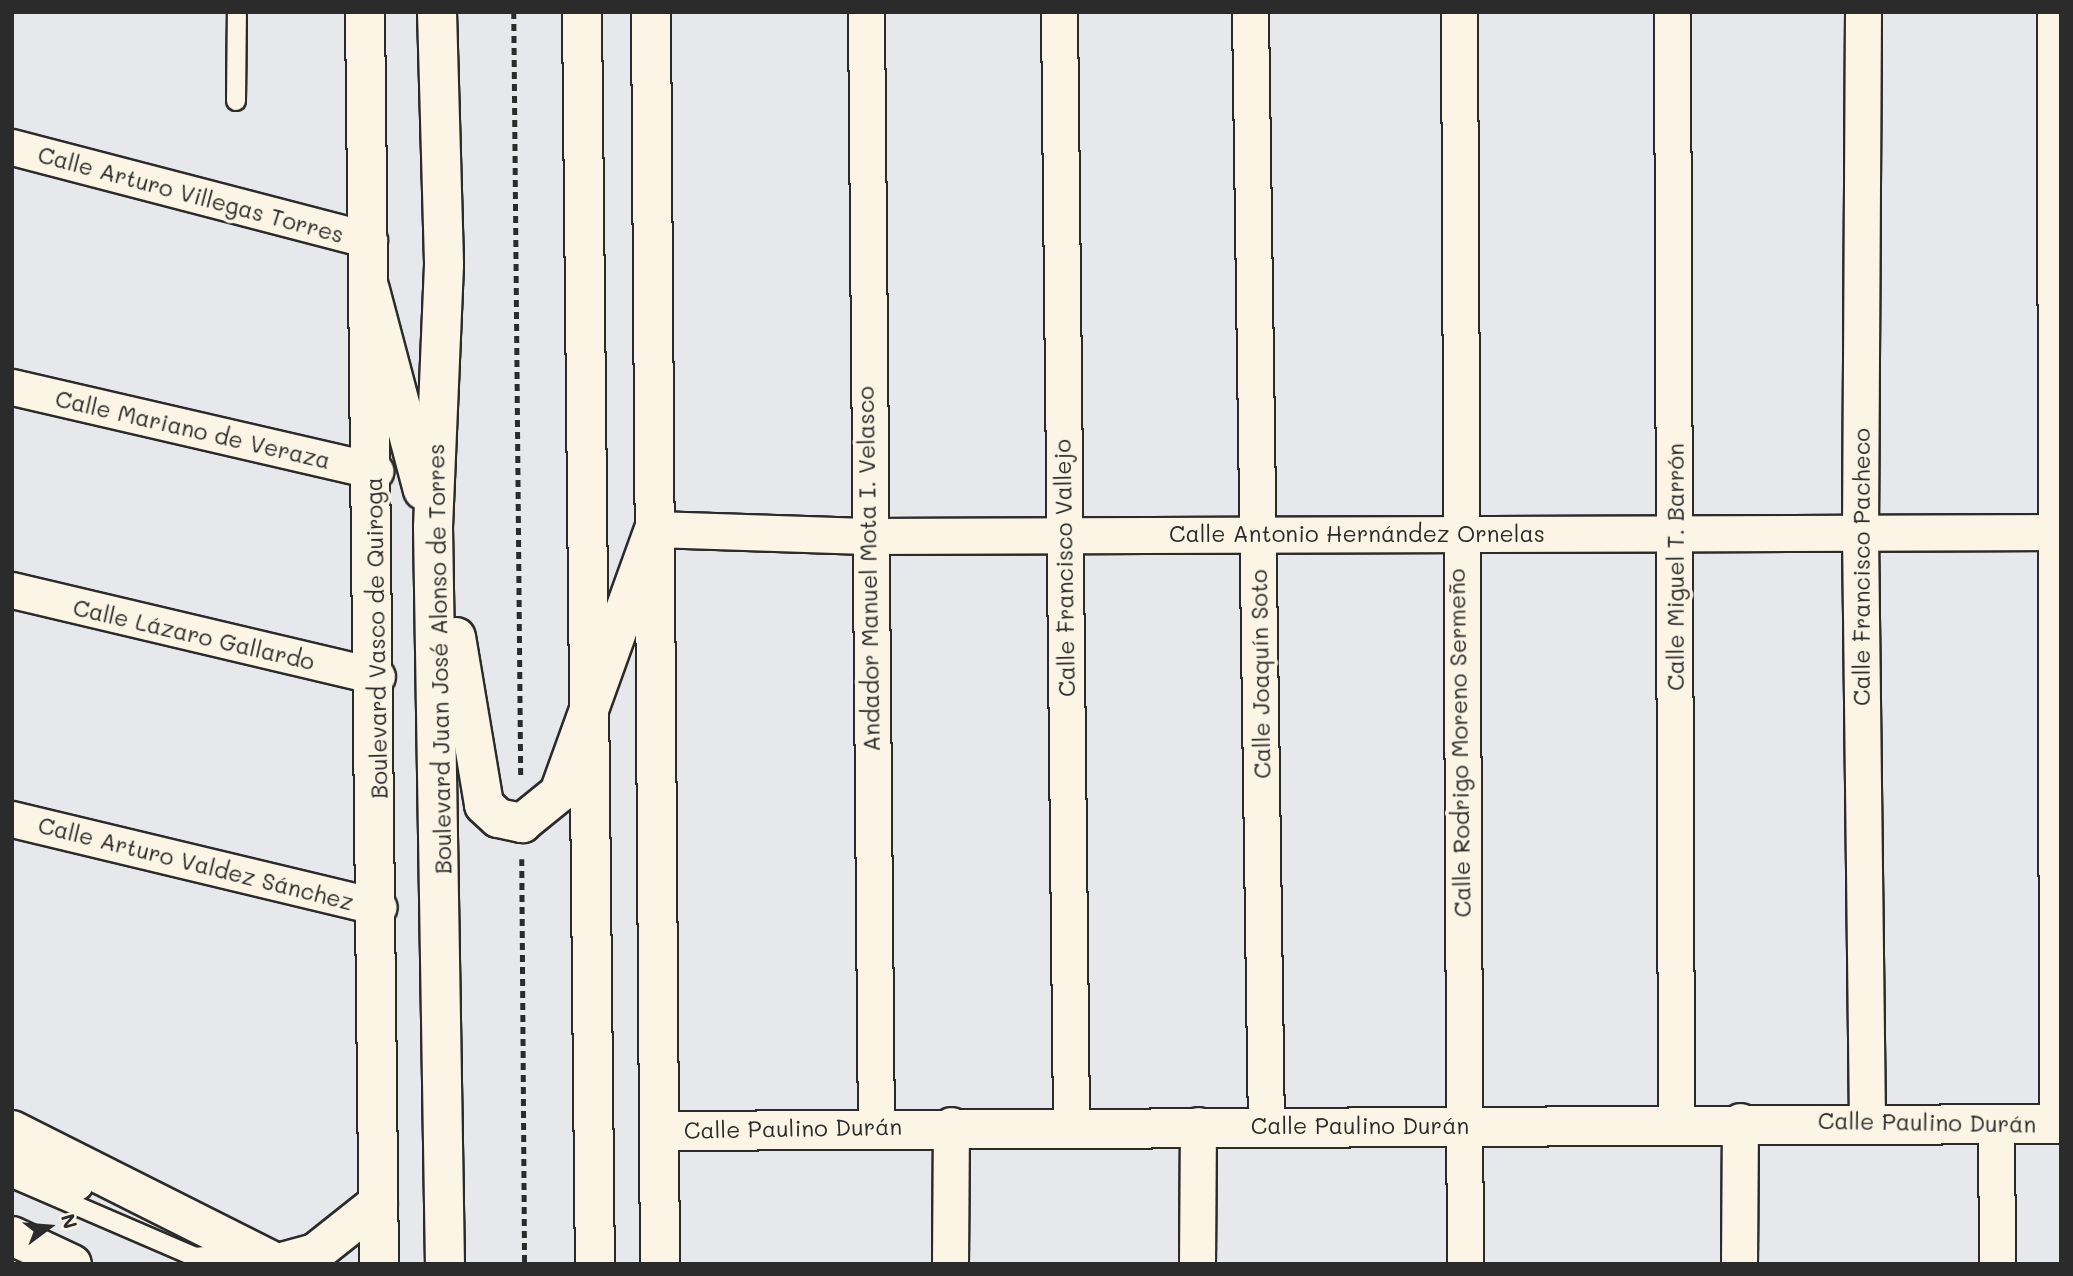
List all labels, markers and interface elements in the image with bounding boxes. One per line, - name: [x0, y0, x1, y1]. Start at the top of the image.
- street label: Calle Arturo Villegas Torres: [35, 140, 347, 248]
- street label: Calle Mariano de Veraza: [53, 384, 333, 474]
- street label: Andador Manuel Mota I. Velasco: [851, 386, 885, 752]
- street label: Calle Francisco Pacheco: [1847, 428, 1875, 706]
- street label: Calle Francisco Vallejo: [1048, 439, 1080, 697]
- street label: Calle Miguel T. Barrón: [1661, 443, 1689, 691]
- street label: Boulevard Juan José Alonso de Torres: [421, 444, 457, 874]
- street label: Boulevard Vasco de Quiroga: [359, 477, 393, 799]
- street label: Calle Antonio Hernández Ornelas: [1169, 519, 1545, 547]
- street label: Calle Rodrigo Moreno Sermeño: [1442, 568, 1476, 918]
- street label: Calle Joaquín Soto: [1244, 569, 1276, 779]
- street label: Calle Lázaro Gallardo: [71, 593, 317, 675]
- street label: Calle Arturo Valdez Sánchez: [35, 810, 357, 916]
- street label: Calle Paulino Durán: [1818, 1106, 2036, 1138]
- street label: Calle Paulino Durán: [1251, 1111, 1469, 1139]
- street label: Calle Paulino Durán: [684, 1112, 902, 1144]
- north arrow: [14, 1192, 84, 1262]
- text: N: [56, 1211, 84, 1231]

